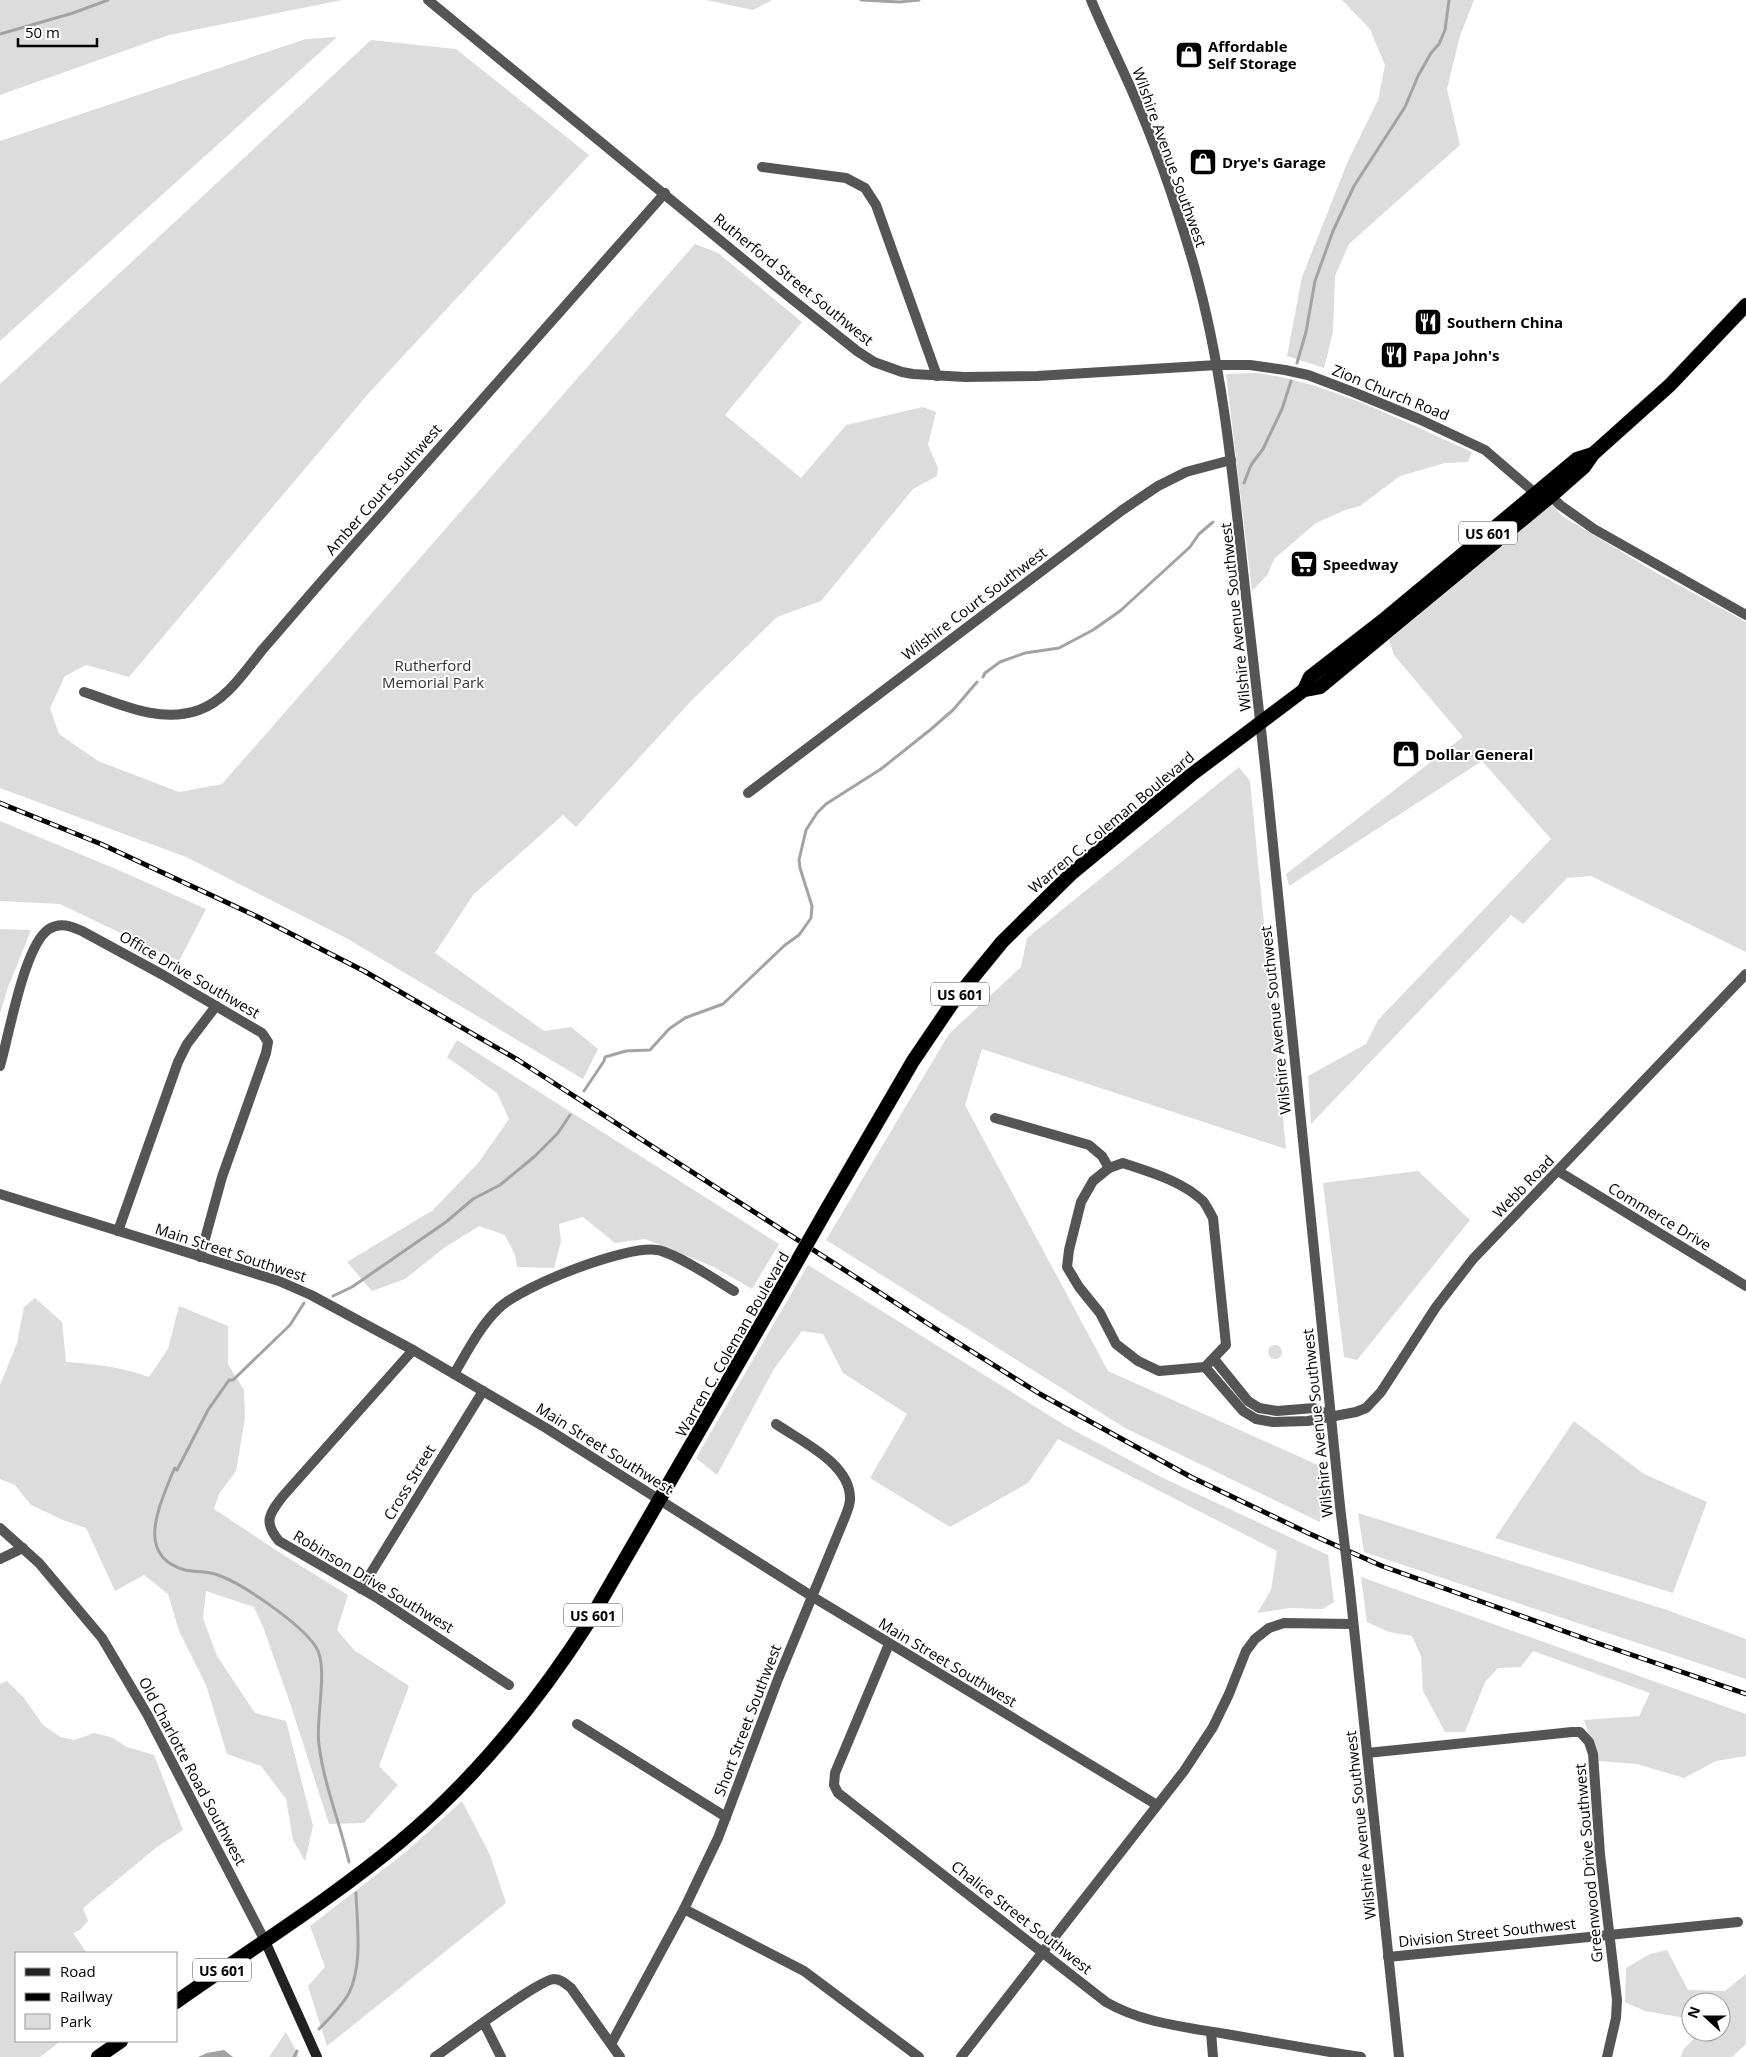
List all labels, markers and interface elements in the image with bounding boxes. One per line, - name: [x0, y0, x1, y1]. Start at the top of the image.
- scale bar: [18, 15, 96, 47]
- text: 50 m: [25, 22, 60, 42]
- place label: Affordable Self Storage: [1208, 36, 1297, 73]
- shop icon: Affordable Self Storage: [1174, 40, 1204, 70]
- street label: Wilshire Avenue Southwest: [1128, 64, 1212, 250]
- shop icon: Drye's Garage: [1188, 147, 1218, 177]
- place label: Drye's Garage: [1222, 152, 1326, 172]
- street label: Rutherford Street Southwest: [710, 208, 878, 350]
- restaurant icon: Southern China: [1413, 307, 1443, 337]
- place label: Southern China: [1447, 312, 1563, 332]
- restaurant icon: Papa John's: [1379, 340, 1409, 370]
- place label: Papa John's: [1413, 345, 1499, 365]
- street label: Zion Church Road: [1330, 359, 1452, 425]
- street label: Amber Court Southwest: [320, 419, 446, 559]
- street label: Wilshire Avenue Southwest: [1215, 522, 1255, 712]
- road number: US 601: [1459, 522, 1517, 544]
- street label: Wilshire Court Southwest: [897, 542, 1051, 664]
- supermarket icon: Speedway: [1289, 549, 1319, 579]
- place label: Speedway: [1323, 554, 1399, 574]
- park label: Rutherford Memorial Park: [382, 655, 484, 692]
- shop icon: Dollar General: [1391, 739, 1421, 769]
- place label: Dollar General: [1425, 744, 1533, 764]
- street label: Warren C. Coleman Boulevard: [1024, 747, 1198, 897]
- street label: Wilshire Avenue Southwest: [1255, 925, 1295, 1115]
- street label: Office Drive Southwest: [116, 926, 264, 1022]
- road number: US 601: [931, 982, 989, 1006]
- street label: Webb Road: [1488, 1150, 1558, 1222]
- street label: Commerce Drive: [1605, 1177, 1715, 1255]
- street label: Main Street Southwest: [153, 1218, 309, 1286]
- street label: Warren C. Coleman Boulevard: [671, 1248, 793, 1440]
- street label: Wilshire Avenue Southwest: [1297, 1328, 1337, 1518]
- street label: Main Street Southwest: [533, 1398, 677, 1498]
- street label: Cross Street: [379, 1441, 439, 1523]
- street label: Robinson Drive Southwest: [290, 1525, 458, 1637]
- road number: US 601: [564, 1604, 622, 1626]
- street label: Main Street Southwest: [875, 1613, 1021, 1711]
- street label: Short Street Southwest: [709, 1641, 785, 1799]
- street label: Old Charlotte Road Southwest: [135, 1673, 251, 1869]
- street label: Wilshire Avenue Southwest: [1340, 1730, 1380, 1920]
- street label: Greenwood Drive Southwest: [1569, 1763, 1607, 1963]
- street label: Chalice Street Southwest: [948, 1856, 1096, 1978]
- street label: Division Street Southwest: [1397, 1913, 1577, 1951]
- legend: [15, 1952, 178, 2042]
- road number: US 601: [193, 1958, 251, 1982]
- text: Road: [60, 1961, 96, 1981]
- text: Railway: [60, 1986, 113, 2006]
- north arrow: [1681, 1992, 1731, 2042]
- text: N: [1682, 2003, 1704, 2021]
- text: Park: [60, 2011, 91, 2031]

